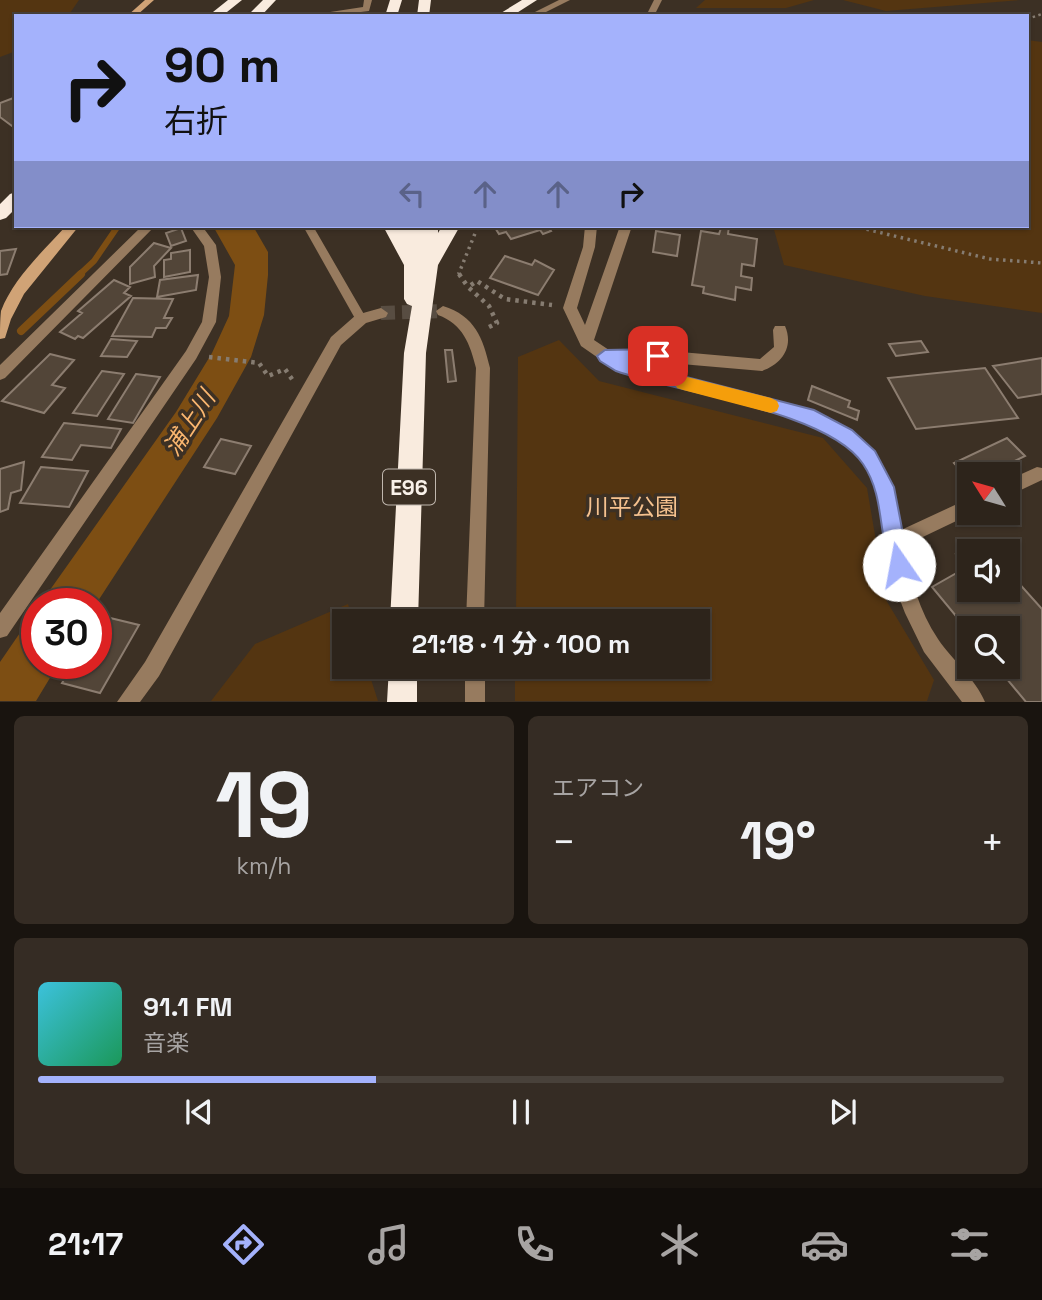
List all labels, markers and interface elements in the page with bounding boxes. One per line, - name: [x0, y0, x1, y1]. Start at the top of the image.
- text: 90 m: [164, 34, 280, 96]
- icon: right: [49, 42, 140, 133]
- text: 右折: [164, 101, 228, 141]
- icon: left: [393, 175, 431, 213]
- icon: ahead: [466, 175, 504, 213]
- icon: ahead: [539, 175, 577, 213]
- icon: right: [612, 175, 650, 213]
- pin: [628, 326, 688, 386]
- icon: arrive: [639, 337, 677, 375]
- water label: 浦上川: [156, 382, 223, 462]
- north arrow: [957, 462, 1020, 525]
- map controls: [957, 462, 1020, 679]
- road number: E96: [383, 470, 435, 504]
- park label: 川平公園: [586, 492, 678, 522]
- position arrow: [862, 528, 936, 602]
- button: sound: [957, 539, 1020, 602]
- speed limit sign: 30: [21, 588, 112, 679]
- button: search: [957, 616, 1020, 679]
- text: 21:18 · 1 分 · 100 m: [412, 627, 630, 661]
- text: 19: [215, 747, 313, 864]
- text: エアコン: [552, 773, 644, 803]
- text: 19°: [740, 808, 816, 874]
- text: −: [552, 818, 576, 866]
- text: +: [980, 818, 1004, 866]
- text: km/h: [237, 851, 291, 881]
- text: 91.1 FM: [143, 990, 232, 1024]
- text: 音楽: [143, 1028, 189, 1058]
- icon: previous: [180, 1093, 218, 1131]
- icon: pause: [502, 1093, 540, 1131]
- icon: next: [824, 1093, 862, 1131]
- icon: directions: [219, 1220, 268, 1269]
- icon: music: [364, 1220, 413, 1269]
- icon: phone: [510, 1220, 559, 1269]
- icon: climate: [655, 1220, 704, 1269]
- icon: car: [800, 1220, 849, 1269]
- icon: filters: [945, 1220, 994, 1269]
- text: 21:17: [48, 1224, 123, 1264]

